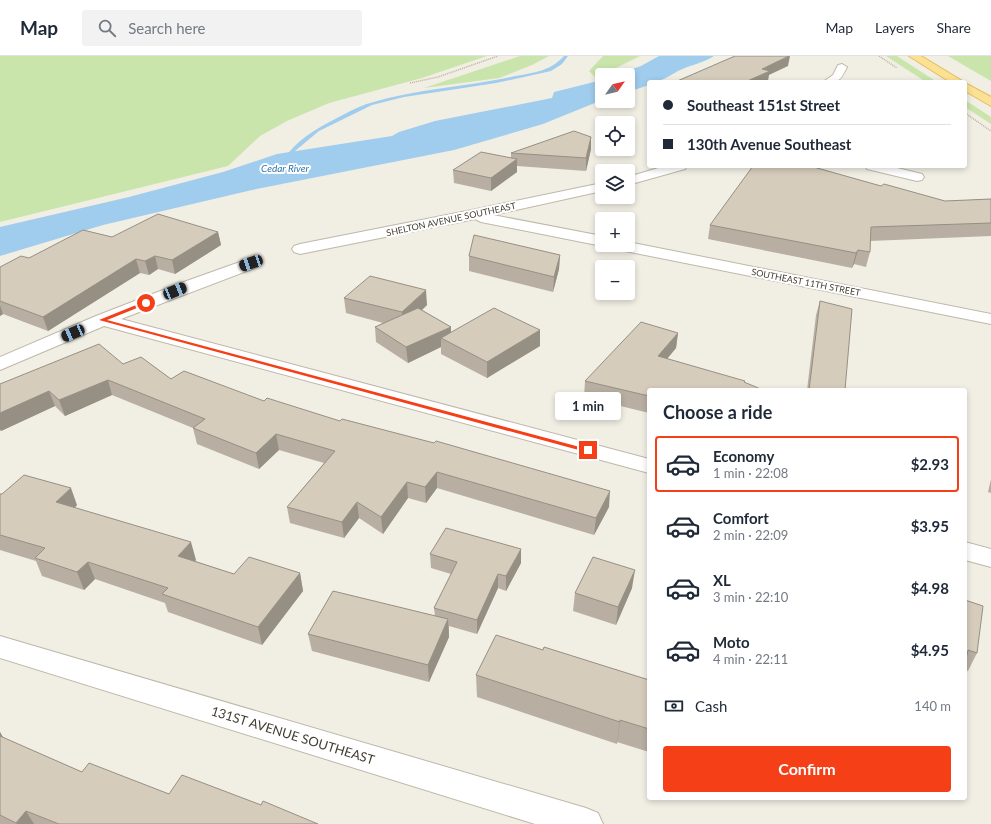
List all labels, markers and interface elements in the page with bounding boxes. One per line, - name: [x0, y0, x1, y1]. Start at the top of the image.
- search box: [82, 10, 362, 46]
- text: Map: [20, 16, 58, 39]
- icon: search: [96, 17, 118, 39]
- text: Search here: [128, 19, 206, 37]
- text: Map: [825, 19, 853, 36]
- text: Layers: [875, 19, 915, 36]
- text: Share: [937, 19, 971, 36]
- north arrow: [595, 68, 635, 108]
- map controls: [595, 68, 635, 300]
- text: Southeast 151st Street: [687, 96, 840, 114]
- button: locate: [595, 116, 635, 156]
- text: 130th Avenue Southeast: [687, 135, 851, 153]
- water label: Cedar River: [261, 162, 309, 174]
- button: layers: [595, 164, 635, 204]
- street label: SHELTON AVENUE SOUTHEAST: [385, 200, 517, 238]
- button: +: [595, 212, 635, 252]
- car: [238, 253, 264, 273]
- button: −: [595, 260, 635, 300]
- street label: SOUTHEAST 11TH STREET: [751, 266, 862, 298]
- car: [162, 281, 188, 301]
- route start: [137, 294, 155, 312]
- car: [60, 323, 86, 343]
- callout: 1 min: [555, 392, 621, 420]
- text: 1 min: [572, 398, 604, 414]
- text: Choose a ride: [663, 401, 772, 423]
- route end: [579, 441, 597, 459]
- icon: car: [665, 446, 701, 482]
- text: Economy: [713, 447, 774, 465]
- text: $2.93: [911, 455, 949, 473]
- text: 1 min · 22:08: [713, 465, 788, 481]
- icon: car: [665, 508, 701, 544]
- text: Comfort: [713, 509, 769, 527]
- text: $3.95: [911, 517, 949, 535]
- text: 2 min · 22:09: [713, 527, 788, 543]
- icon: car: [665, 570, 701, 606]
- text: XL: [713, 571, 731, 589]
- text: $4.98: [911, 579, 949, 597]
- text: 3 min · 22:10: [713, 589, 788, 605]
- icon: car: [665, 632, 701, 668]
- text: Moto: [713, 633, 750, 651]
- text: $4.95: [911, 641, 949, 659]
- text: 4 min · 22:11: [713, 651, 788, 667]
- icon: cash: [663, 695, 685, 717]
- text: Cash: [695, 697, 727, 715]
- text: 140 m: [914, 698, 951, 714]
- street label: 131ST AVENUE SOUTHEAST: [209, 702, 377, 768]
- button: Confirm: [663, 746, 951, 792]

